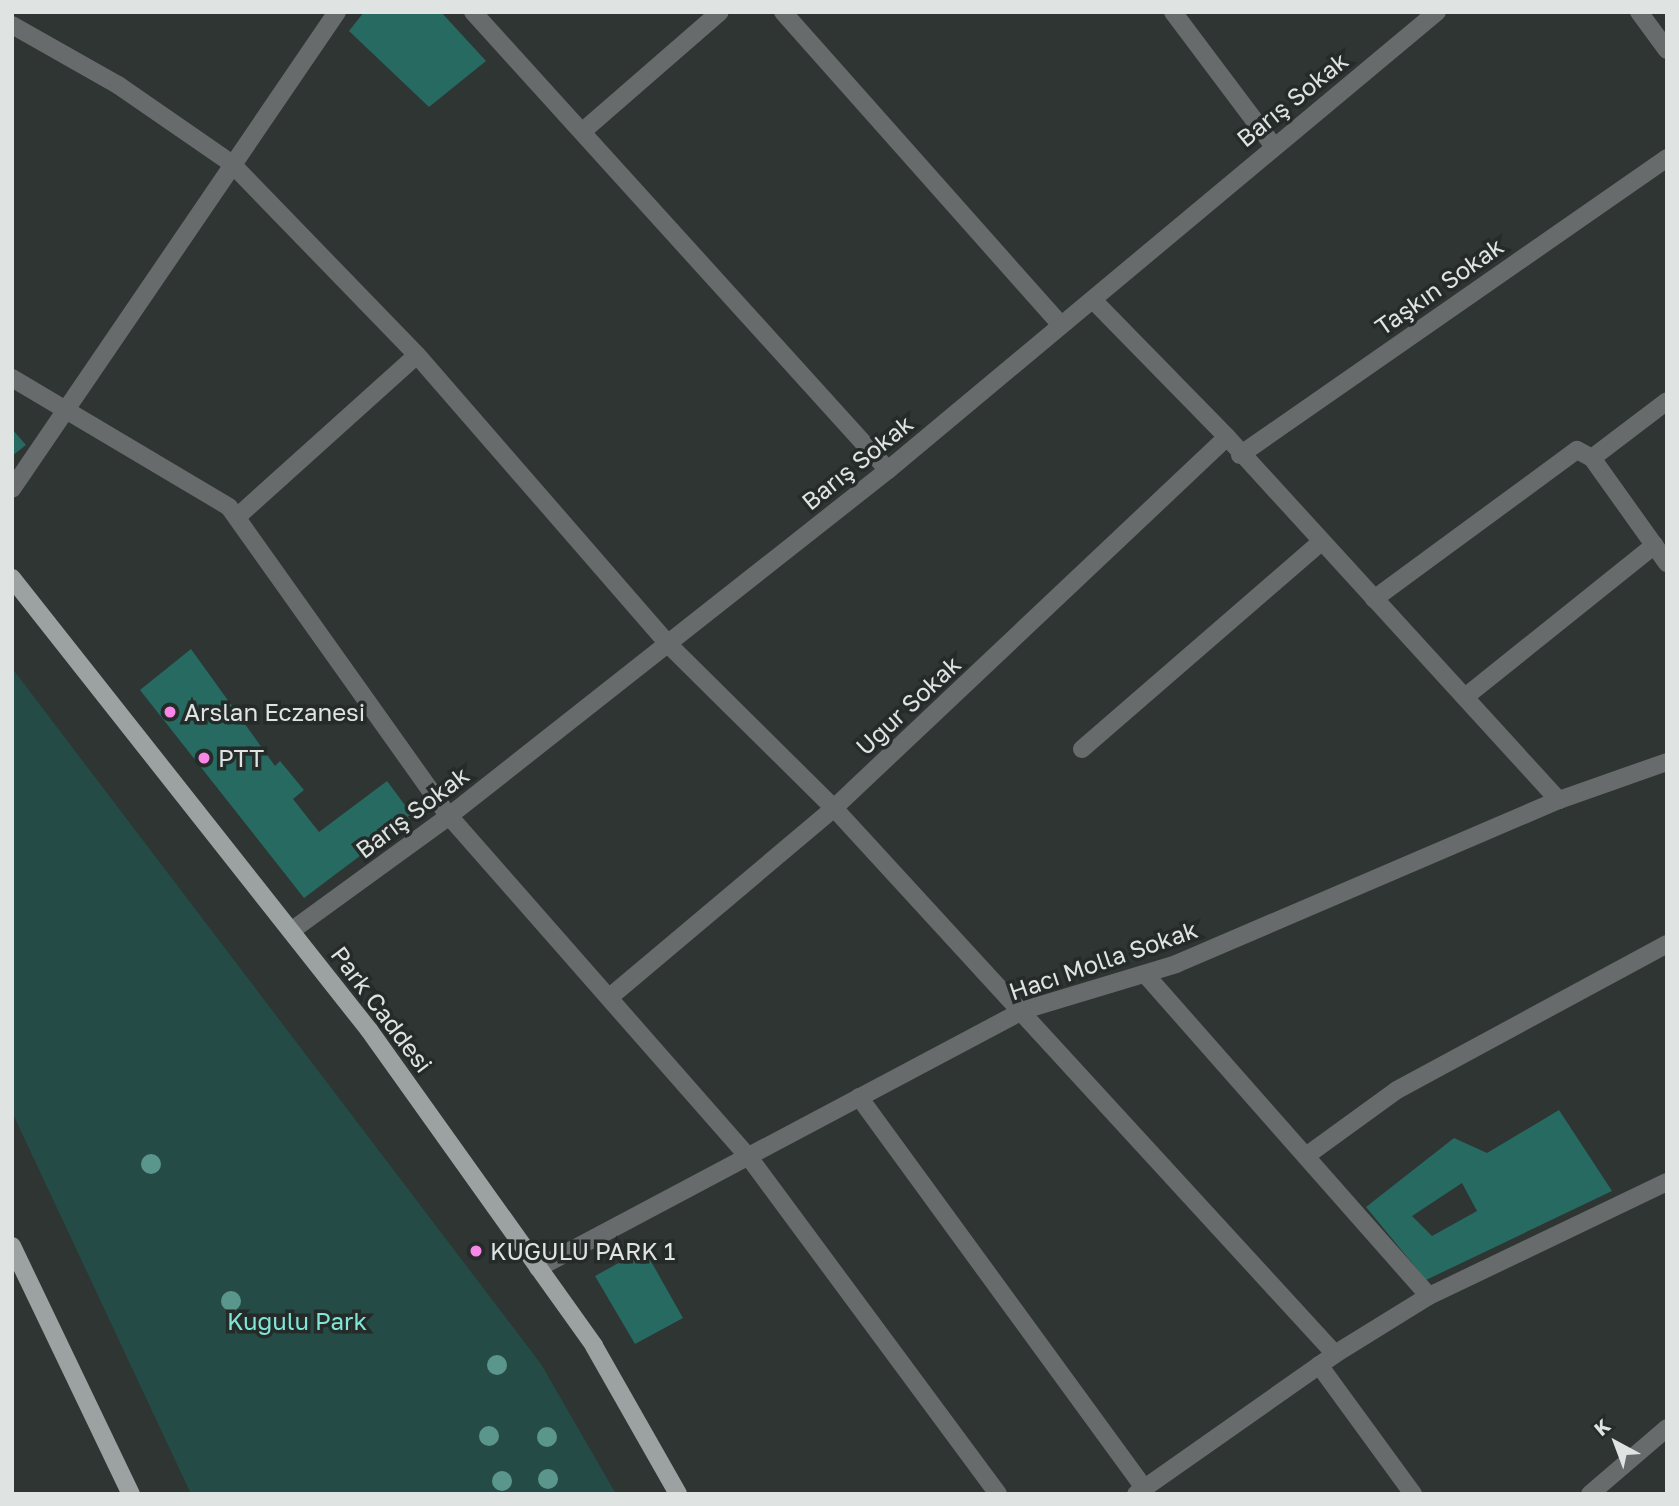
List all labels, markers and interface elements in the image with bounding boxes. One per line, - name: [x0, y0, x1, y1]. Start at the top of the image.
- street label: Barış Sokak: [1231, 46, 1353, 152]
- street label: Taşkın Sokak: [1369, 231, 1509, 341]
- street label: Barış Sokak: [796, 409, 918, 515]
- street label: Uğur Sokak: [850, 649, 966, 761]
- place label: Arslan Eczanesi: [184, 698, 365, 726]
- marker: Arslan Eczanesi: [162, 704, 178, 720]
- place label: PTT: [218, 744, 264, 772]
- marker: PTT: [196, 750, 212, 766]
- street label: Barış Sokak: [350, 760, 474, 864]
- street label: Hacı Molla Sokak: [1005, 914, 1201, 1006]
- street label: Park Caddesi: [325, 940, 439, 1078]
- place label: KUĞULU PARK 1: [490, 1237, 675, 1265]
- marker: KUĞULU PARK 1: [468, 1243, 484, 1259]
- park label: Kuğulu Park: [227, 1307, 367, 1335]
- north arrow: [1581, 1408, 1651, 1478]
- text: K: [1589, 1414, 1615, 1440]

